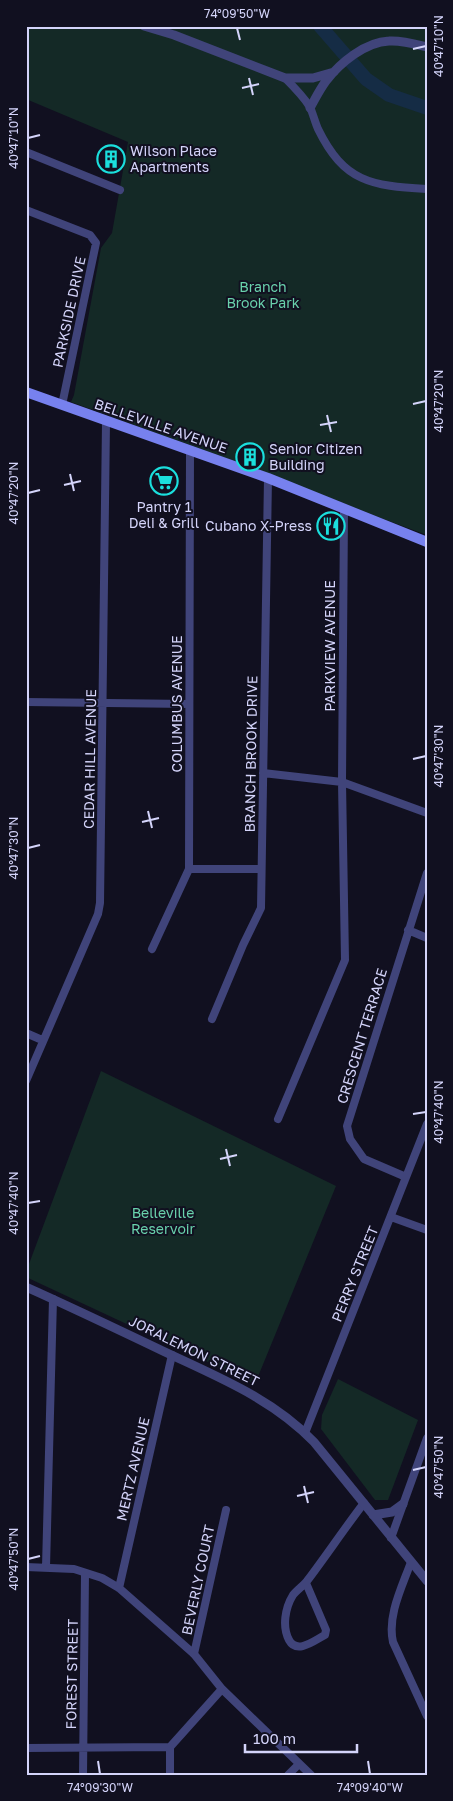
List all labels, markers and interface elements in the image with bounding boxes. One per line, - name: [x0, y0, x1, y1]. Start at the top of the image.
- text: 74°09'50"W: [204, 6, 270, 21]
- text: 40°47'10"N: [431, 15, 446, 77]
- text: 40°47'10"N: [6, 107, 21, 169]
- place label: Wilson Place Apartments: [130, 142, 217, 175]
- building icon: Wilson Place Apartments: [96, 144, 126, 174]
- street label: PARKSIDE DRIVE: [48, 255, 89, 369]
- park label: Branch Brook Park: [226, 278, 300, 311]
- text: 40°47'20"N: [431, 370, 446, 432]
- street label: BELLEVILLE AVENUE: [92, 395, 230, 456]
- place label: Senior Citizen Building: [269, 440, 362, 473]
- building icon: Senior Citizen Building: [235, 442, 265, 472]
- text: 40°47'20"N: [6, 462, 21, 524]
- supermarket icon: Pantry 1 Deli & Grill: [149, 466, 179, 496]
- place label: Pantry 1 Deli & Grill: [129, 498, 199, 531]
- restaurant icon: Cubano X-Press: [316, 511, 346, 541]
- place label: Cubano X-Press: [205, 517, 312, 534]
- street label: PARKVIEW AVENUE: [321, 580, 338, 712]
- street label: COLUMBUS AVENUE: [168, 635, 185, 773]
- street label: BRANCH BROOK DRIVE: [241, 675, 260, 833]
- street label: CEDAR HILL AVENUE: [80, 689, 99, 829]
- text: 40°47'30"N: [431, 725, 446, 787]
- text: 40°47'30"N: [6, 817, 21, 879]
- street label: CRESCENT TERRACE: [333, 966, 390, 1106]
- text: 40°47'40"N: [431, 1080, 446, 1144]
- text: 40°47'40"N: [6, 1171, 21, 1235]
- park label: Belleville Reservoir: [131, 1204, 196, 1237]
- street label: PERRY STREET: [328, 1223, 382, 1324]
- street label: JORALEMON STREET: [126, 1312, 262, 1390]
- street label: MERTZ AVENUE: [112, 1415, 153, 1522]
- text: 40°47'50"N: [431, 1436, 446, 1498]
- street label: BEVERLY COURT: [178, 1523, 218, 1637]
- text: 40°47'50"N: [6, 1528, 21, 1590]
- street label: FOREST STREET: [62, 1618, 81, 1729]
- scale bar: [245, 1721, 358, 1753]
- text: 100 m: [253, 1729, 296, 1747]
- text: 74°09'30"W: [67, 1780, 133, 1795]
- text: 74°09'40"W: [337, 1780, 404, 1795]

